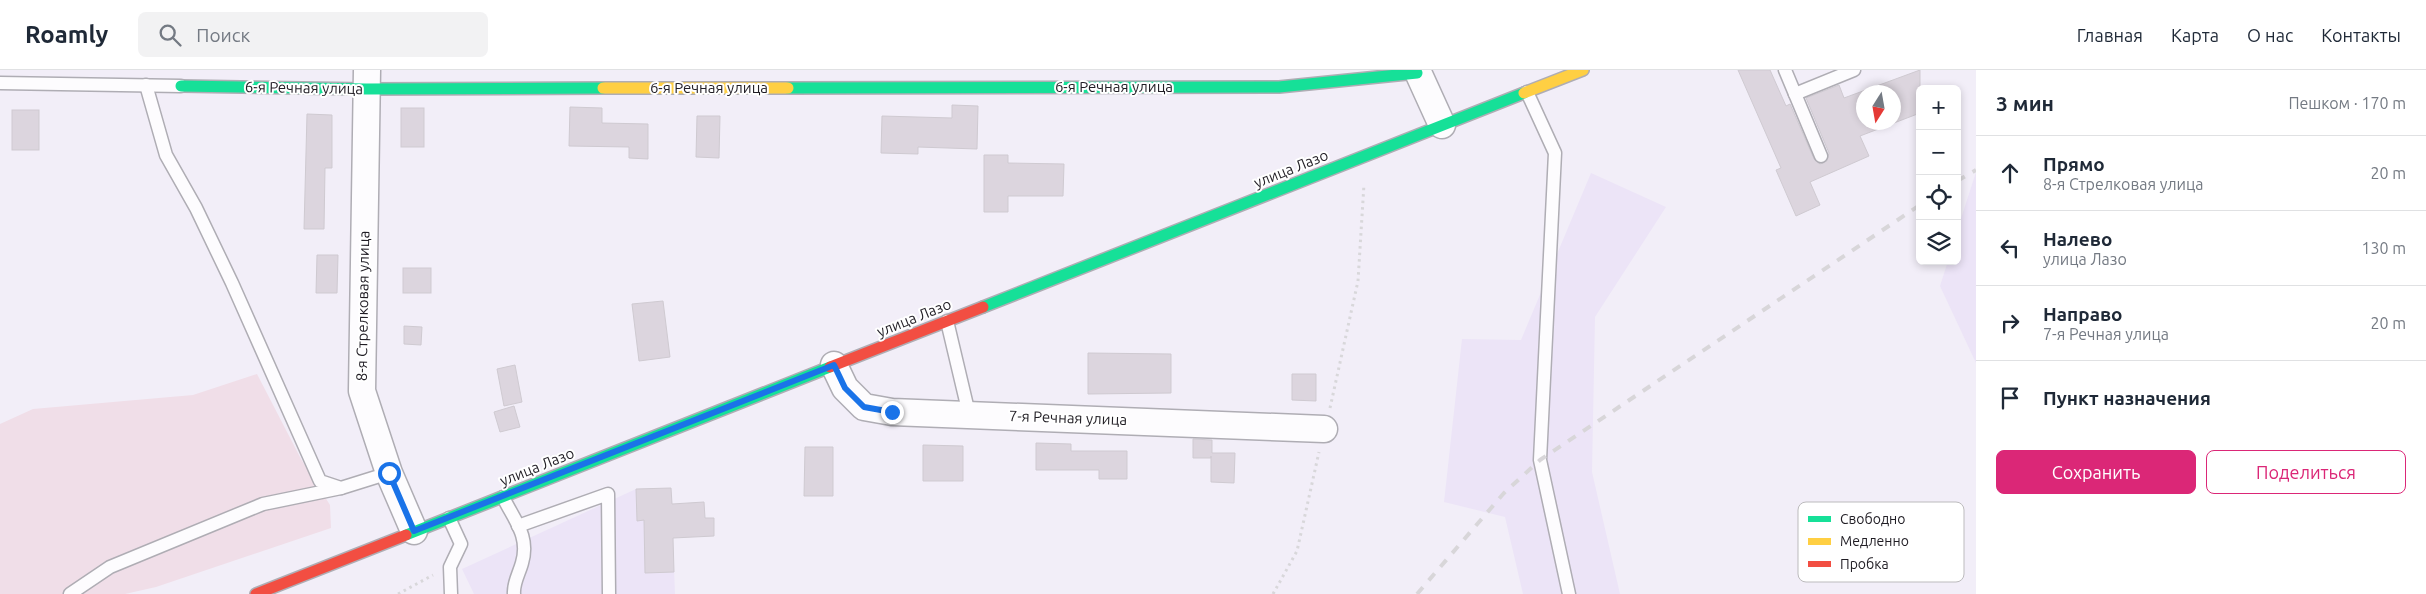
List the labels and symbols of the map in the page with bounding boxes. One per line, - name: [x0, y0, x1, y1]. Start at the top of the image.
- street label: 6-я Речная улица: [245, 78, 363, 97]
- street label: 6-я Речная улица: [1055, 78, 1173, 95]
- street label: 6-я Речная улица: [650, 79, 768, 96]
- north arrow: [1856, 85, 1901, 130]
- street label: улица Лазо: [1251, 146, 1330, 191]
- street label: 8-я Стрелковая улица: [353, 231, 372, 381]
- street label: улица Лазо: [874, 295, 953, 340]
- route end: [881, 401, 904, 424]
- street label: 7-я Речная улица: [1009, 407, 1127, 428]
- street label: улица Лазо: [497, 444, 576, 489]
- route start: [378, 462, 401, 485]
- legend: [1798, 502, 1964, 582]
- text: Свободно: [1840, 511, 1905, 527]
- text: Медленно: [1840, 533, 1909, 549]
- text: Пробка: [1840, 556, 1889, 572]

